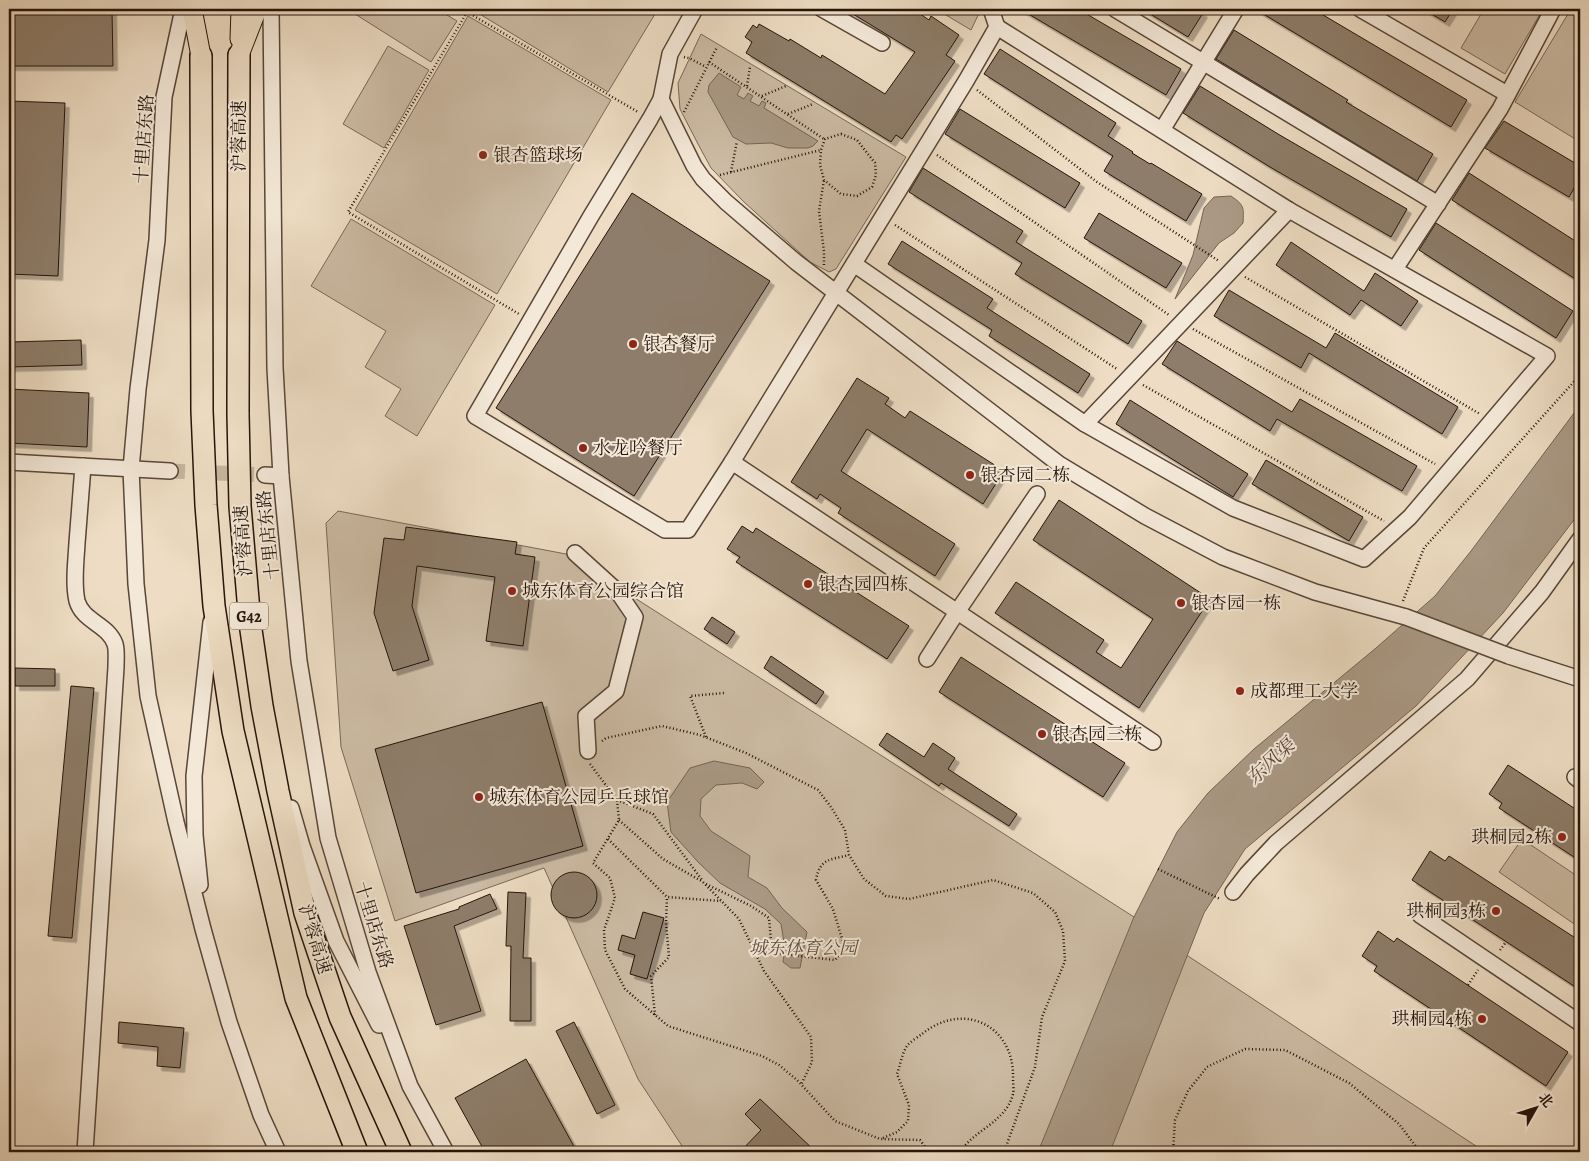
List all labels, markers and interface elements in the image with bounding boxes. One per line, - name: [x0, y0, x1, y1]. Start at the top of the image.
- street label: 十里店东路: [129, 93, 159, 185]
- street label: 沪蓉高速: [227, 100, 251, 172]
- place label: 银杏篮球场: [493, 143, 583, 167]
- marker: 银杏篮球场: [477, 149, 489, 161]
- place label: 银杏餐厅: [643, 332, 715, 356]
- marker: 银杏餐厅: [627, 338, 639, 350]
- place label: 水龙吟餐厅: [593, 436, 683, 460]
- marker: 水龙吟餐厅: [577, 442, 589, 454]
- place label: 银杏园二栋: [980, 463, 1070, 487]
- marker: 银杏园二栋: [964, 469, 976, 481]
- street label: 十里店东路: [251, 489, 285, 581]
- street label: 沪蓉高速: [229, 504, 257, 578]
- place label: 银杏园四栋: [818, 572, 908, 596]
- marker: 银杏园四栋: [802, 578, 814, 590]
- place label: 城东体育公园综合馆: [522, 579, 684, 603]
- marker: 城东体育公园综合馆: [506, 585, 518, 597]
- place label: 银杏园一栋: [1191, 591, 1281, 615]
- marker: 银杏园一栋: [1175, 597, 1187, 609]
- road number: G42: [230, 602, 268, 630]
- place label: 成都理工大学: [1250, 679, 1358, 703]
- marker: 成都理工大学: [1234, 685, 1246, 697]
- place label: 银杏园三栋: [1052, 722, 1142, 746]
- marker: 银杏园三栋: [1036, 728, 1048, 740]
- water label: 东风渠: [1241, 731, 1303, 791]
- place label: 城东体育公园乒乓球馆: [489, 785, 669, 809]
- marker: 城东体育公园乒乓球馆: [473, 791, 485, 803]
- place label: 珙桐园2栋: [1471, 825, 1552, 849]
- marker: 珙桐园2栋: [1556, 831, 1568, 843]
- street label: 十里店东路: [349, 878, 399, 972]
- place label: 珙桐园3栋: [1407, 899, 1486, 923]
- street label: 沪蓉高速: [293, 901, 337, 977]
- marker: 珙桐园3栋: [1490, 905, 1502, 917]
- park label: 城东体育公园: [749, 936, 860, 960]
- place label: 珙桐园4栋: [1392, 1007, 1472, 1031]
- marker: 珙桐园4栋: [1476, 1013, 1488, 1025]
- north arrow: [1512, 1084, 1562, 1134]
- text: 北: [1534, 1089, 1558, 1112]

